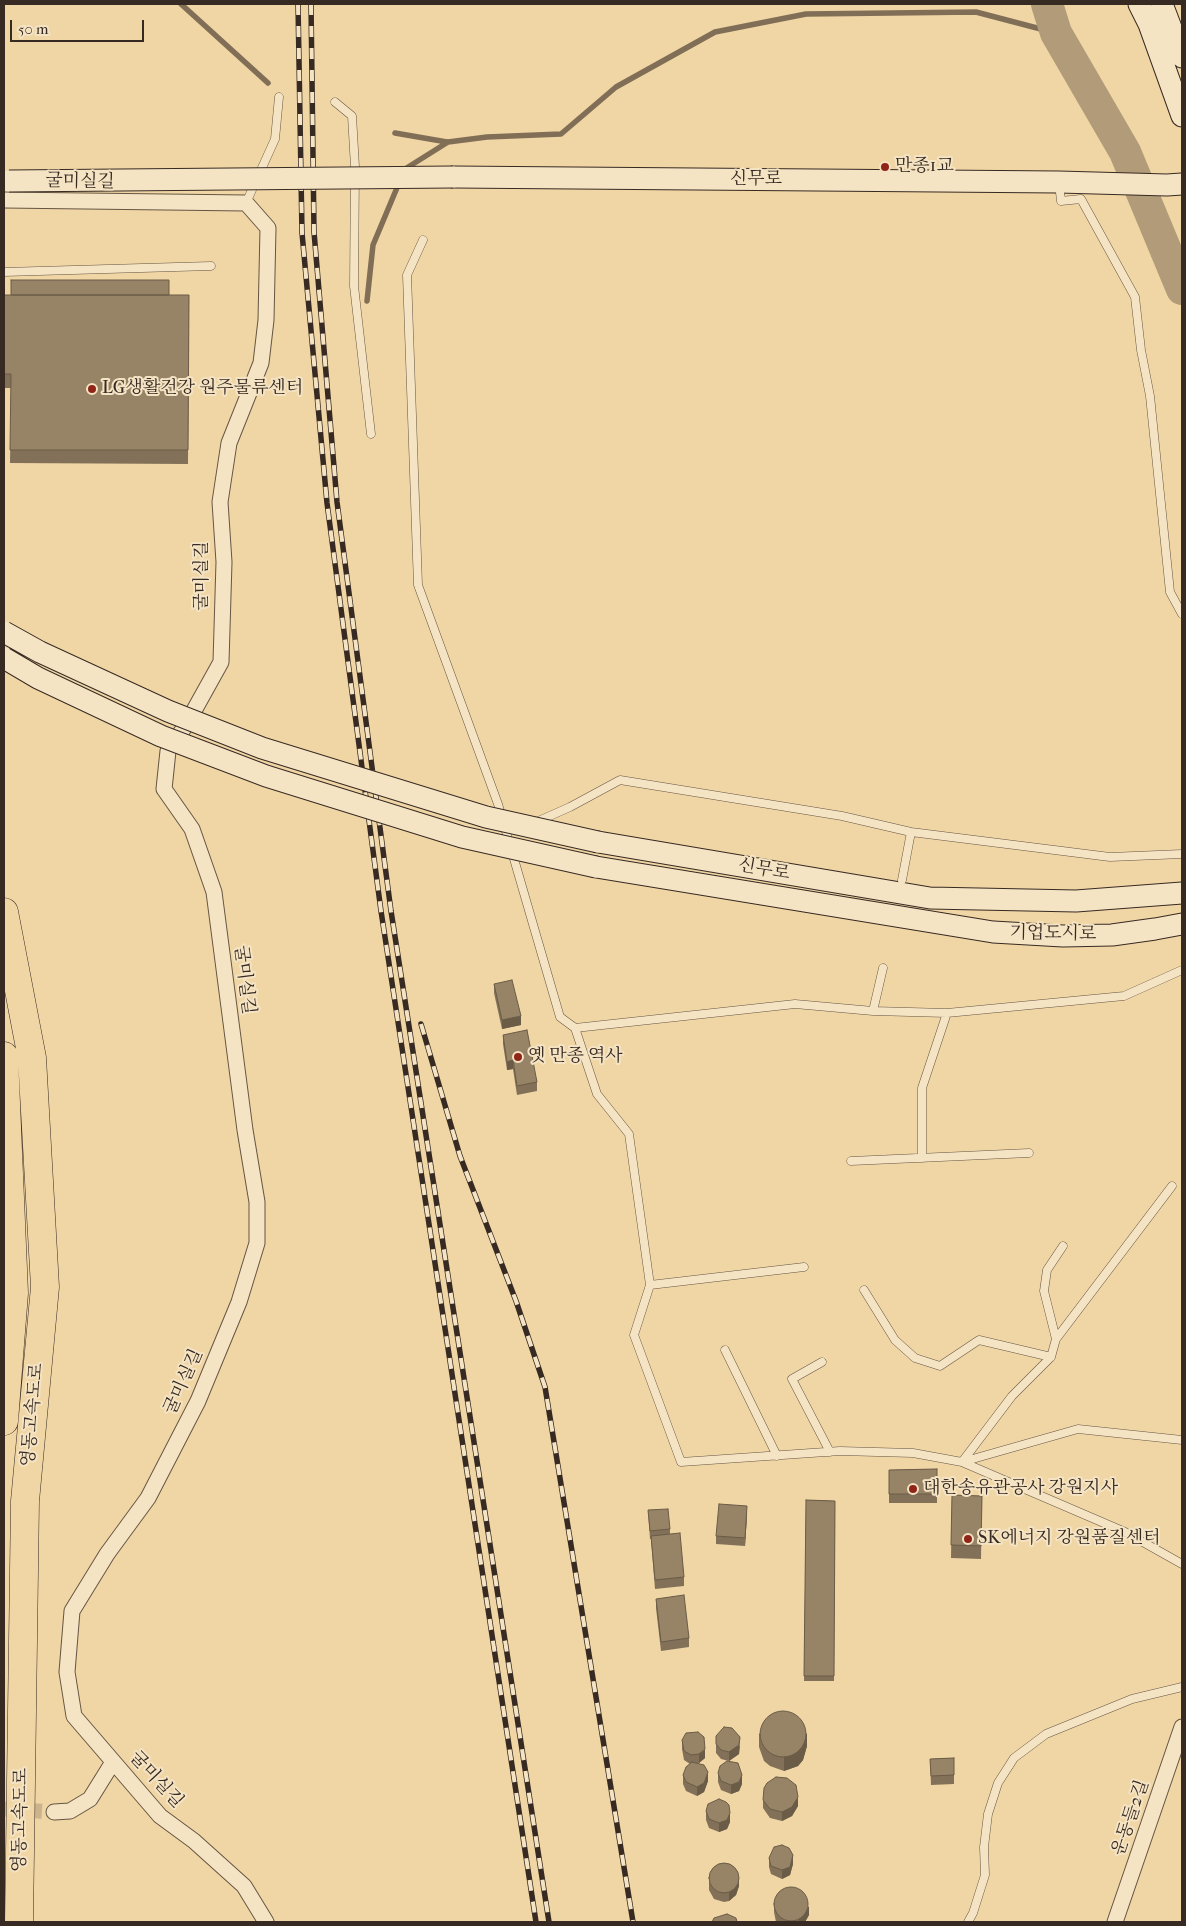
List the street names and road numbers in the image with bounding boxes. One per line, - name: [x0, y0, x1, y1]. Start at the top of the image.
- street label: 신무로: [730, 169, 782, 191]
- street label: 굴미실길: [45, 171, 115, 193]
- street label: 굴미실길: [192, 541, 214, 611]
- street label: 신무로: [736, 855, 792, 885]
- street label: 기업도시로: [1009, 922, 1097, 946]
- street label: 굴미실길: [229, 944, 259, 1016]
- street label: 굴미실길: [160, 1346, 208, 1418]
- street label: 영동고속도로: [18, 1362, 48, 1468]
- street label: 굴미실길: [124, 1747, 188, 1813]
- street label: 영동고속도로: [9, 1768, 33, 1872]
- street label: 운동들2길: [1108, 1777, 1154, 1859]

